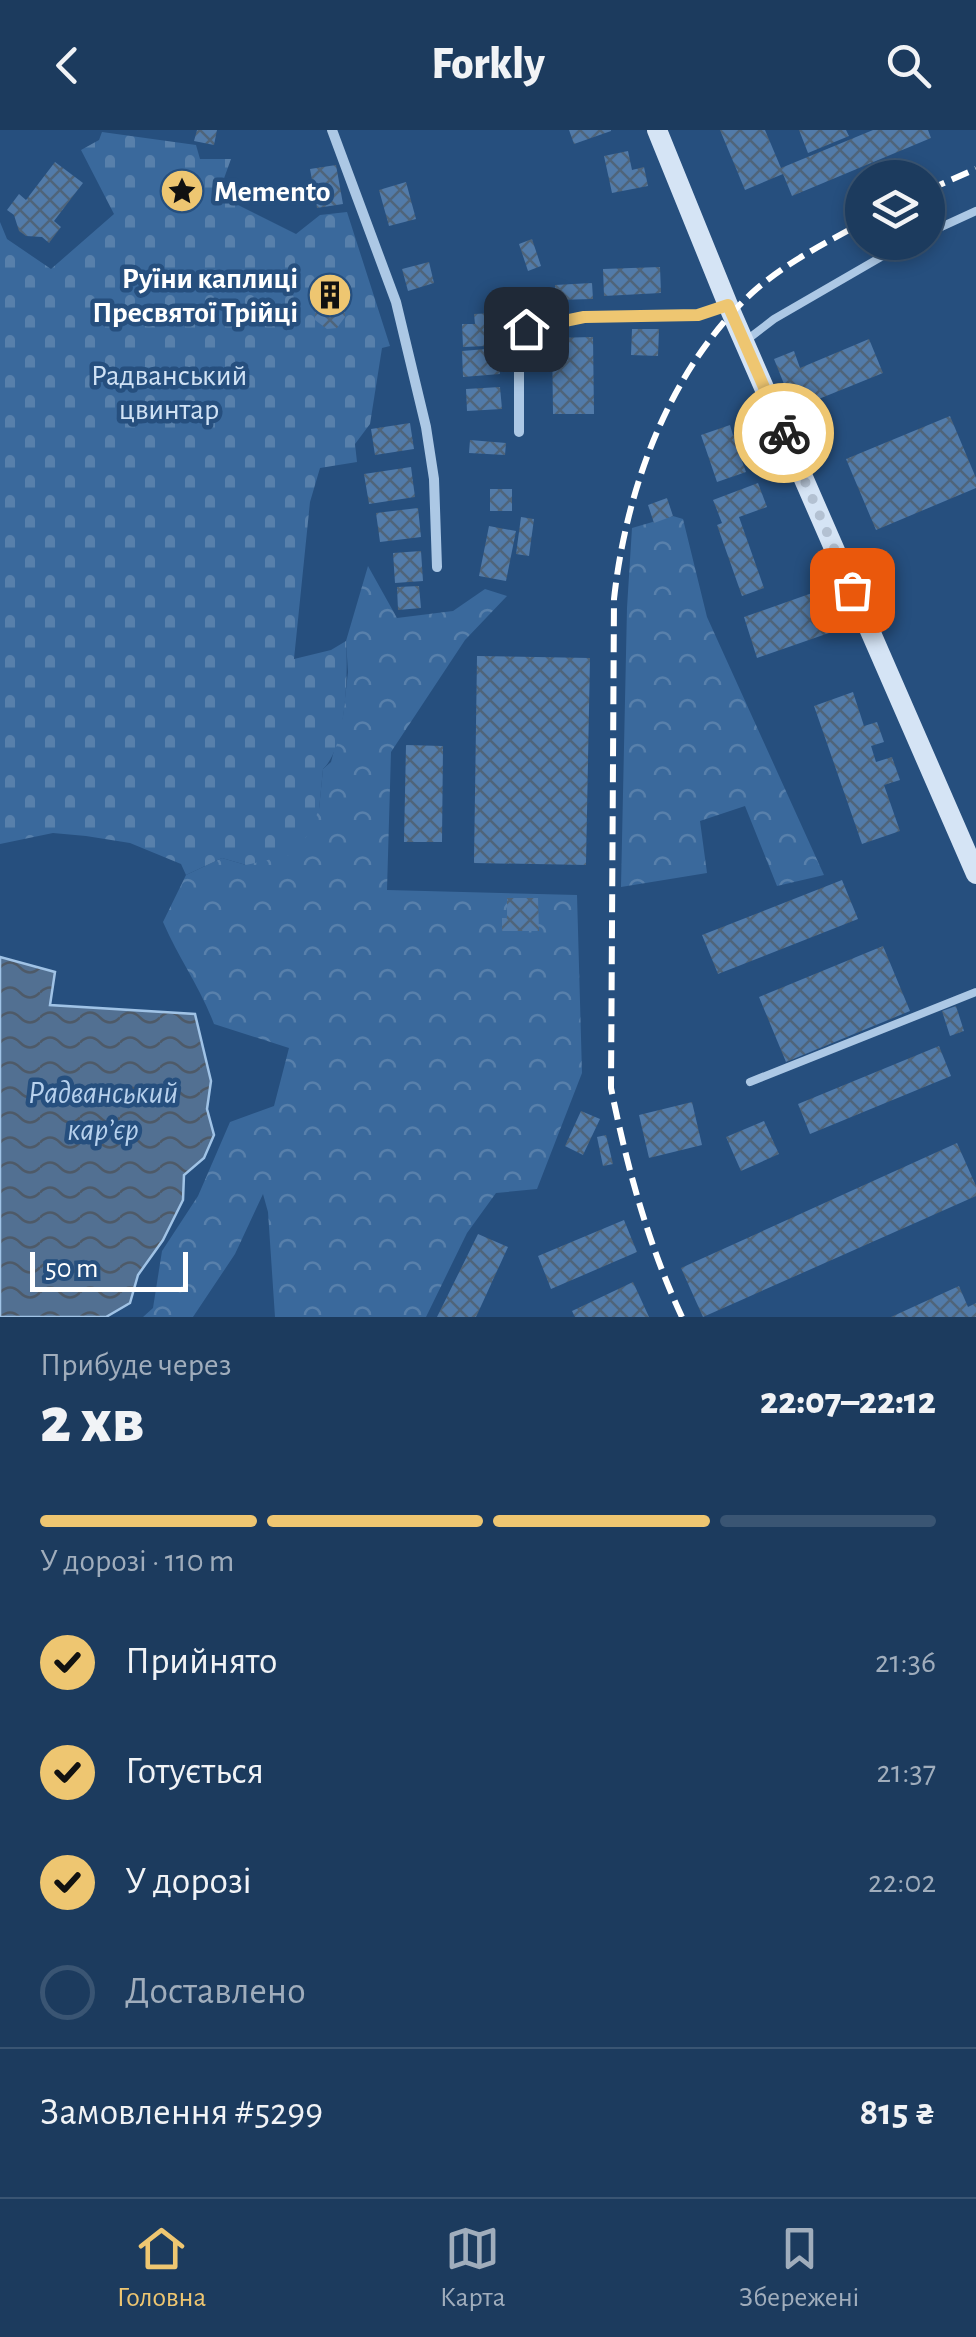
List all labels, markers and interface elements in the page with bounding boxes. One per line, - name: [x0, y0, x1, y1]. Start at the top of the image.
- icon: back: [40, 38, 95, 93]
- icon: search: [881, 38, 936, 93]
- text: Forkly: [431, 42, 545, 87]
- map controls: [845, 160, 945, 260]
- button: layers: [845, 160, 945, 260]
- place icon: Memento: [159, 168, 205, 214]
- place label: Memento: [214, 177, 331, 207]
- place label: Руїни каплиці Пресвятої Трійці: [92, 264, 298, 328]
- building icon: Руїни каплиці Пресвятої Трійці: [307, 272, 353, 318]
- pin: [484, 287, 569, 372]
- icon: home: [499, 302, 554, 357]
- park label: Радванський цвинтар: [91, 361, 247, 425]
- courier: [734, 383, 834, 483]
- icon: bike: [757, 406, 812, 461]
- pin: [810, 548, 895, 633]
- icon: bag: [825, 563, 880, 618]
- water label: Радванський карʼєр: [28, 1077, 178, 1147]
- scale bar: [30, 1247, 188, 1292]
- text: 50 m: [45, 1255, 99, 1283]
- text: Прибуде через: [40, 1349, 232, 1381]
- text: 22:07–22:12: [760, 1383, 936, 1421]
- text: 2 хв: [40, 1389, 144, 1454]
- text: У дорозі · 110 m: [40, 1545, 234, 1577]
- icon: check: [40, 1635, 95, 1690]
- text: Прийнято: [125, 1643, 278, 1681]
- text: 21:36: [875, 1646, 936, 1678]
- icon: check: [40, 1745, 95, 1800]
- text: Готується: [125, 1753, 264, 1791]
- text: 21:37: [877, 1756, 936, 1788]
- icon: check: [40, 1855, 95, 1910]
- text: У дорозі: [125, 1863, 252, 1901]
- text: 22:02: [868, 1866, 936, 1898]
- text: Доставлено: [125, 1973, 306, 2011]
- text: Замовлення #5299: [40, 2094, 323, 2132]
- text: 815 ₴: [860, 2094, 936, 2132]
- tab: Головна: [117, 2221, 206, 2315]
- tab: Карта: [440, 2221, 505, 2315]
- tab: Збережені: [739, 2221, 859, 2315]

